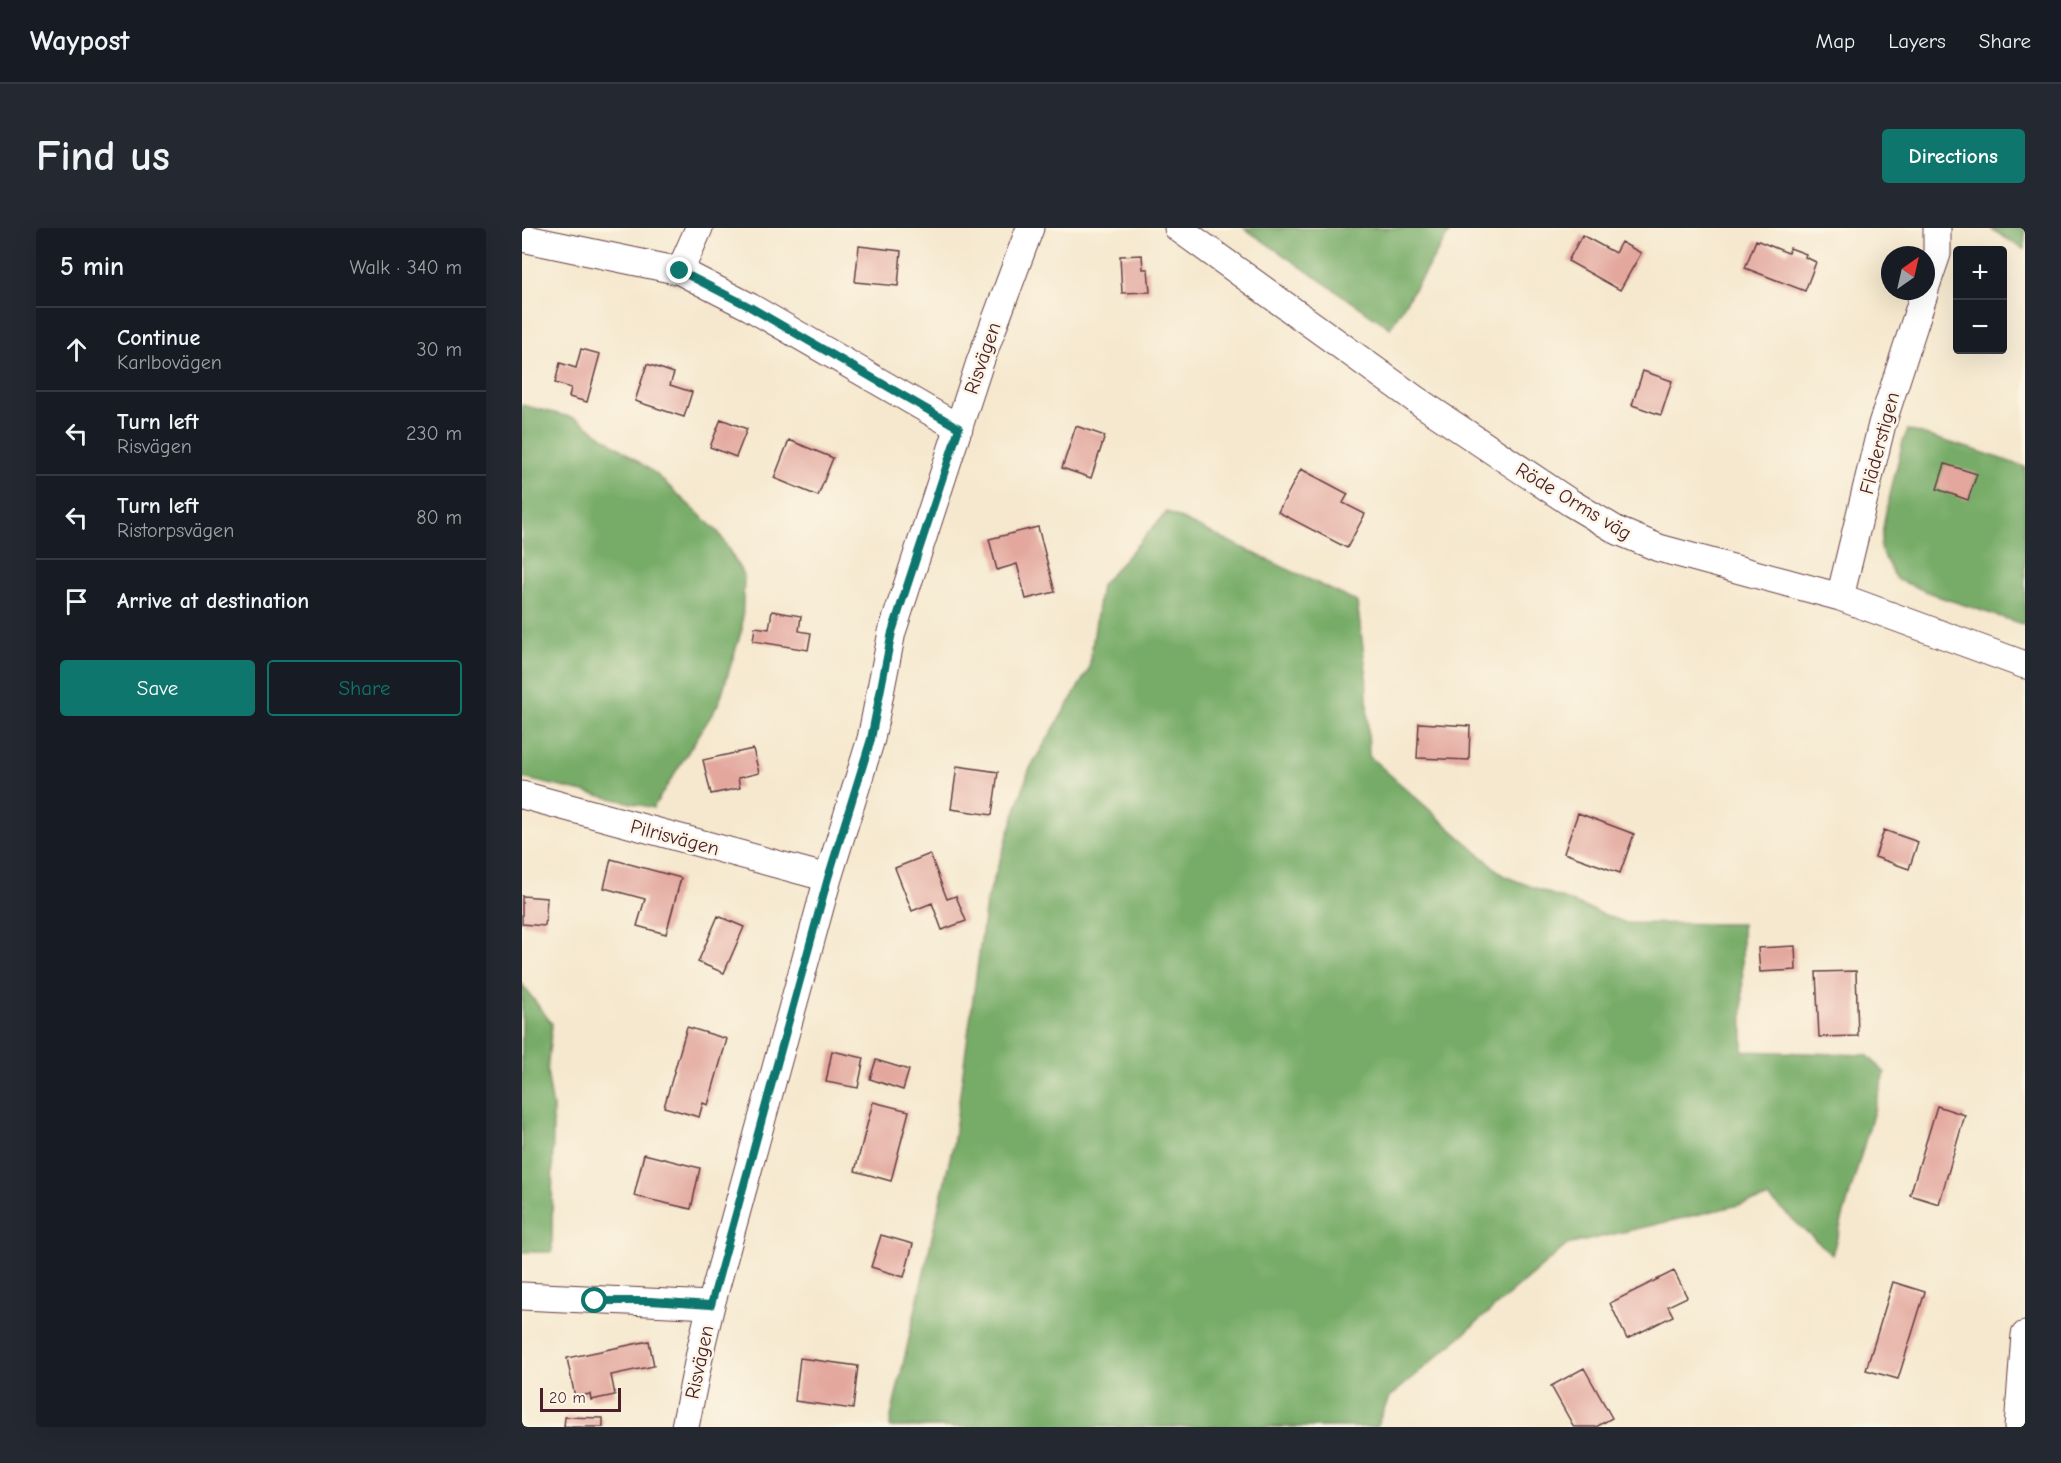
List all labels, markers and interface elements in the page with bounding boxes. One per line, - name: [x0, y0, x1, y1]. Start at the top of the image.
- text: Waypost: [30, 25, 130, 57]
- text: Map: [1816, 29, 1855, 53]
- text: Layers: [1888, 29, 1946, 53]
- text: Share: [1979, 29, 2031, 53]
- button: Directions: [1882, 129, 2025, 183]
- text: Find us: [36, 132, 170, 181]
- north arrow: [1881, 246, 1935, 300]
- map controls: [1953, 246, 2007, 354]
- button: +: [1953, 246, 2007, 300]
- text: 5 min: [60, 252, 124, 282]
- text: Walk · 340 m: [350, 256, 462, 279]
- route end: [666, 257, 692, 283]
- button: −: [1953, 300, 2007, 354]
- street label: Risvägen: [959, 319, 1006, 397]
- text: Continue: [117, 325, 200, 351]
- icon: ahead: [60, 333, 93, 366]
- text: 30 m: [416, 338, 462, 361]
- text: Karlbovägen: [117, 351, 222, 374]
- street label: Fläderstigen: [1855, 389, 1904, 497]
- text: Turn left: [117, 409, 199, 435]
- icon: left: [60, 417, 93, 450]
- text: 230 m: [406, 422, 462, 445]
- text: Risvägen: [117, 435, 192, 458]
- street label: Röde Orms väg: [1512, 458, 1636, 545]
- text: Turn left: [117, 493, 199, 519]
- icon: left: [60, 501, 93, 534]
- text: 80 m: [416, 506, 462, 529]
- text: Ristorpsvägen: [117, 519, 234, 542]
- icon: arrive: [60, 585, 93, 618]
- text: Arrive at destination: [117, 588, 309, 614]
- button: Save: [60, 660, 255, 716]
- button: Share: [267, 660, 462, 716]
- street label: Pilrisvägen: [628, 815, 722, 860]
- route start: [581, 1287, 607, 1313]
- street label: Risvägen: [680, 1323, 719, 1401]
- scale bar: [540, 1385, 621, 1412]
- text: 20 m: [549, 1389, 586, 1407]

